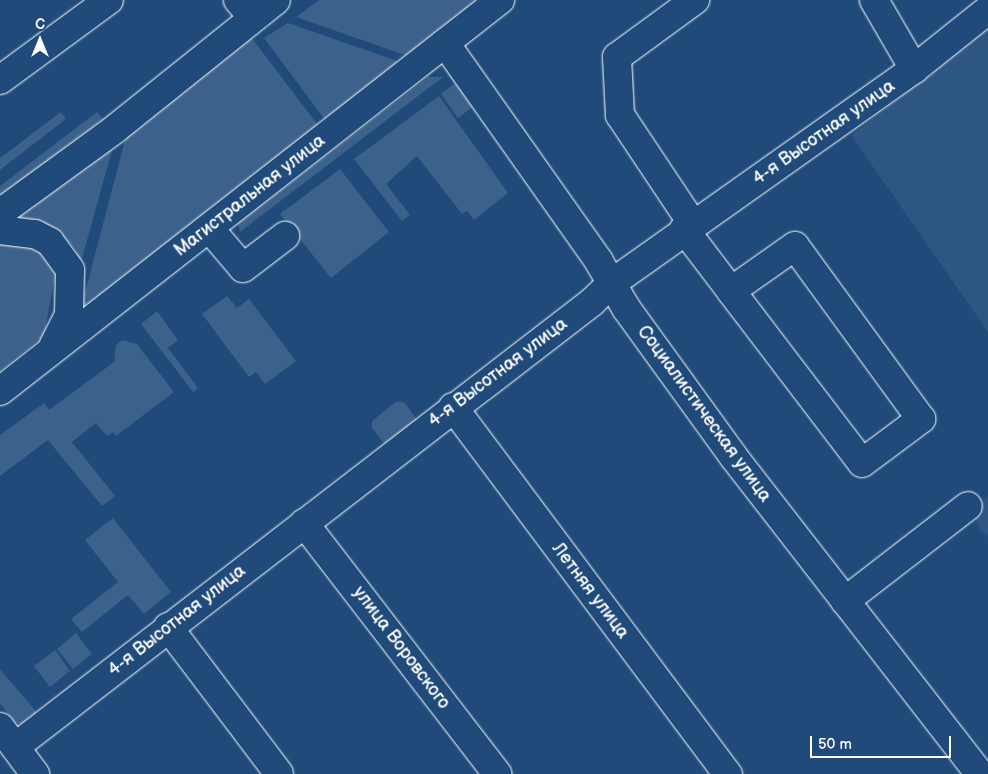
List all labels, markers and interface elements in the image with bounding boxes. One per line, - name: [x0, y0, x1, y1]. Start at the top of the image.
- north arrow: [15, 15, 65, 65]
- text: С: [35, 16, 45, 33]
- street label: 4-я Высотная улица: [749, 76, 899, 190]
- street label: Магистральная улица: [170, 130, 330, 262]
- street label: 4-я Высотная улица: [424, 314, 572, 432]
- street label: Социалистическая улица: [633, 321, 775, 507]
- street label: Летняя улица: [547, 539, 633, 643]
- street label: 4-я Высотная улица: [104, 561, 250, 681]
- street label: улица Воровского: [348, 582, 454, 714]
- scale bar: [813, 726, 954, 758]
- text: 50 m: [818, 735, 852, 754]

